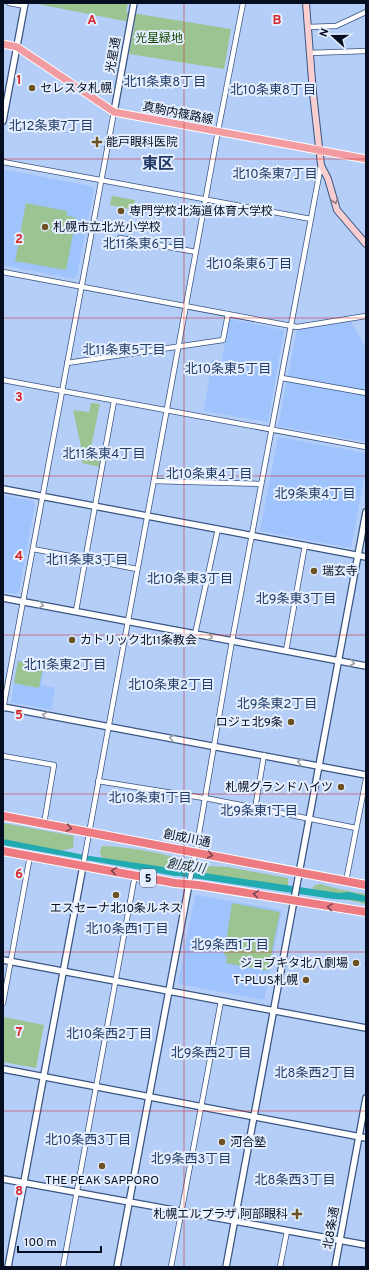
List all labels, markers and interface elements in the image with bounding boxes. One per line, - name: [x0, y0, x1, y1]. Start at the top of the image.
- text: A: [87, 13, 97, 29]
- text: B: [273, 13, 282, 29]
- north arrow: [313, 16, 353, 56]
- text: N: [317, 27, 333, 39]
- park label: 光星緑地: [135, 31, 183, 47]
- street label: 光星通: [103, 36, 125, 74]
- text: 1: [16, 73, 22, 89]
- district label: 北11条東8丁目: [124, 74, 206, 91]
- place label: セレスタ札幌: [40, 81, 112, 97]
- district label: 北10条東8丁目: [230, 82, 316, 99]
- marker: セレスタ札幌: [27, 83, 37, 93]
- street label: 真駒内篠路線: [141, 99, 215, 129]
- district label: 北12条東7丁目: [9, 118, 93, 135]
- place label: 能戸眼科医院: [106, 135, 178, 151]
- marker: 能戸眼科医院: [91, 136, 103, 148]
- district label: 東区: [142, 155, 174, 175]
- district label: 北10条東7丁目: [233, 166, 317, 183]
- one-way arrow: [330, 198, 339, 205]
- place label: 専門学校北海道体育大学校: [129, 204, 273, 220]
- marker: 専門学校北海道体育大学校: [116, 206, 126, 216]
- place label: 札幌市立北光小学校: [53, 220, 161, 236]
- marker: 札幌市立北光小学校: [40, 222, 50, 232]
- text: 2: [15, 232, 23, 248]
- district label: 北11条東6丁目: [103, 236, 185, 253]
- district label: 北10条東6丁目: [206, 256, 292, 273]
- district label: 北11条東5丁目: [83, 342, 165, 359]
- district label: 北10条東5丁目: [185, 361, 271, 378]
- text: 3: [15, 390, 23, 406]
- district label: 北11条東4丁目: [63, 446, 145, 463]
- district label: 北10条東4丁目: [166, 466, 252, 483]
- district label: 北9条東4丁目: [275, 486, 355, 503]
- text: 4: [15, 549, 23, 565]
- district label: 北11条東3丁目: [46, 552, 128, 569]
- place label: 瑞玄寺: [322, 564, 358, 580]
- marker: 瑞玄寺: [309, 566, 319, 576]
- district label: 北10条東3丁目: [147, 571, 233, 588]
- district label: 北9条東3丁目: [256, 591, 336, 608]
- one-way arrow: [38, 600, 44, 609]
- one-way arrow: [207, 632, 213, 641]
- place label: カトリック北11条教会: [80, 633, 197, 649]
- marker: カトリック北11条教会: [67, 635, 77, 645]
- district label: 北11条東2丁目: [24, 657, 106, 674]
- one-way arrow: [349, 658, 355, 667]
- district label: 北10条東2丁目: [128, 677, 214, 694]
- district label: 北9条東2丁目: [237, 696, 317, 713]
- text: 5: [15, 708, 23, 724]
- one-way arrow: [41, 711, 48, 719]
- place label: ロジェ北9条: [216, 715, 283, 731]
- marker: ロジェ北9条: [286, 717, 296, 727]
- one-way arrow: [169, 735, 175, 743]
- one-way arrow: [297, 759, 303, 767]
- place label: 札幌グランドハイツ: [225, 780, 333, 796]
- marker: 札幌グランドハイツ: [336, 782, 346, 792]
- district label: 北10条東1丁目: [108, 790, 192, 807]
- district label: 北9条東1丁目: [220, 803, 298, 820]
- one-way arrow: [66, 824, 72, 832]
- street label: 創成川通: [162, 827, 212, 851]
- one-way arrow: [207, 850, 213, 859]
- water label: 創成川: [165, 856, 208, 878]
- text: 6: [15, 867, 23, 883]
- one-way arrow: [110, 868, 117, 876]
- road number: 5: [140, 869, 156, 887]
- marker: エスセーナ北10条ルネス: [111, 890, 121, 900]
- one-way arrow: [253, 891, 259, 899]
- place label: エスセーナ北10条ルネス: [50, 901, 182, 917]
- one-way arrow: [327, 903, 333, 911]
- district label: 北10条西1丁目: [85, 921, 169, 938]
- district label: 北9条西1丁目: [191, 937, 269, 954]
- place label: ジョブキタ北八劇場: [240, 956, 348, 972]
- marker: ジョブキタ北八劇場: [351, 958, 361, 968]
- place label: T-PLUS札幌: [233, 973, 298, 989]
- marker: T-PLUS札幌: [301, 975, 311, 985]
- text: 7: [16, 1025, 23, 1041]
- district label: 北10条西2丁目: [66, 1026, 152, 1043]
- district label: 北9条西2丁目: [171, 1045, 251, 1062]
- district label: 北8条西2丁目: [275, 1065, 355, 1082]
- district label: 北10条西3丁目: [45, 1132, 131, 1149]
- place label: 河合塾: [230, 1135, 266, 1151]
- marker: 河合塾: [217, 1137, 227, 1147]
- district label: 北9条西3丁目: [151, 1151, 231, 1168]
- marker: THE PEAK SAPPORO: [97, 1161, 107, 1171]
- district label: 北8条西3丁目: [255, 1172, 335, 1189]
- place label: THE PEAK SAPPORO: [45, 1173, 159, 1189]
- text: 8: [15, 1184, 23, 1200]
- street label: 北8条通: [320, 1205, 344, 1251]
- place label: 札幌エルプラザ 阿部眼科: [153, 1207, 288, 1223]
- marker: 札幌エルプラザ 阿部眼科: [291, 1208, 303, 1220]
- scale bar: [18, 1228, 101, 1254]
- text: 100 m: [24, 1235, 57, 1251]

